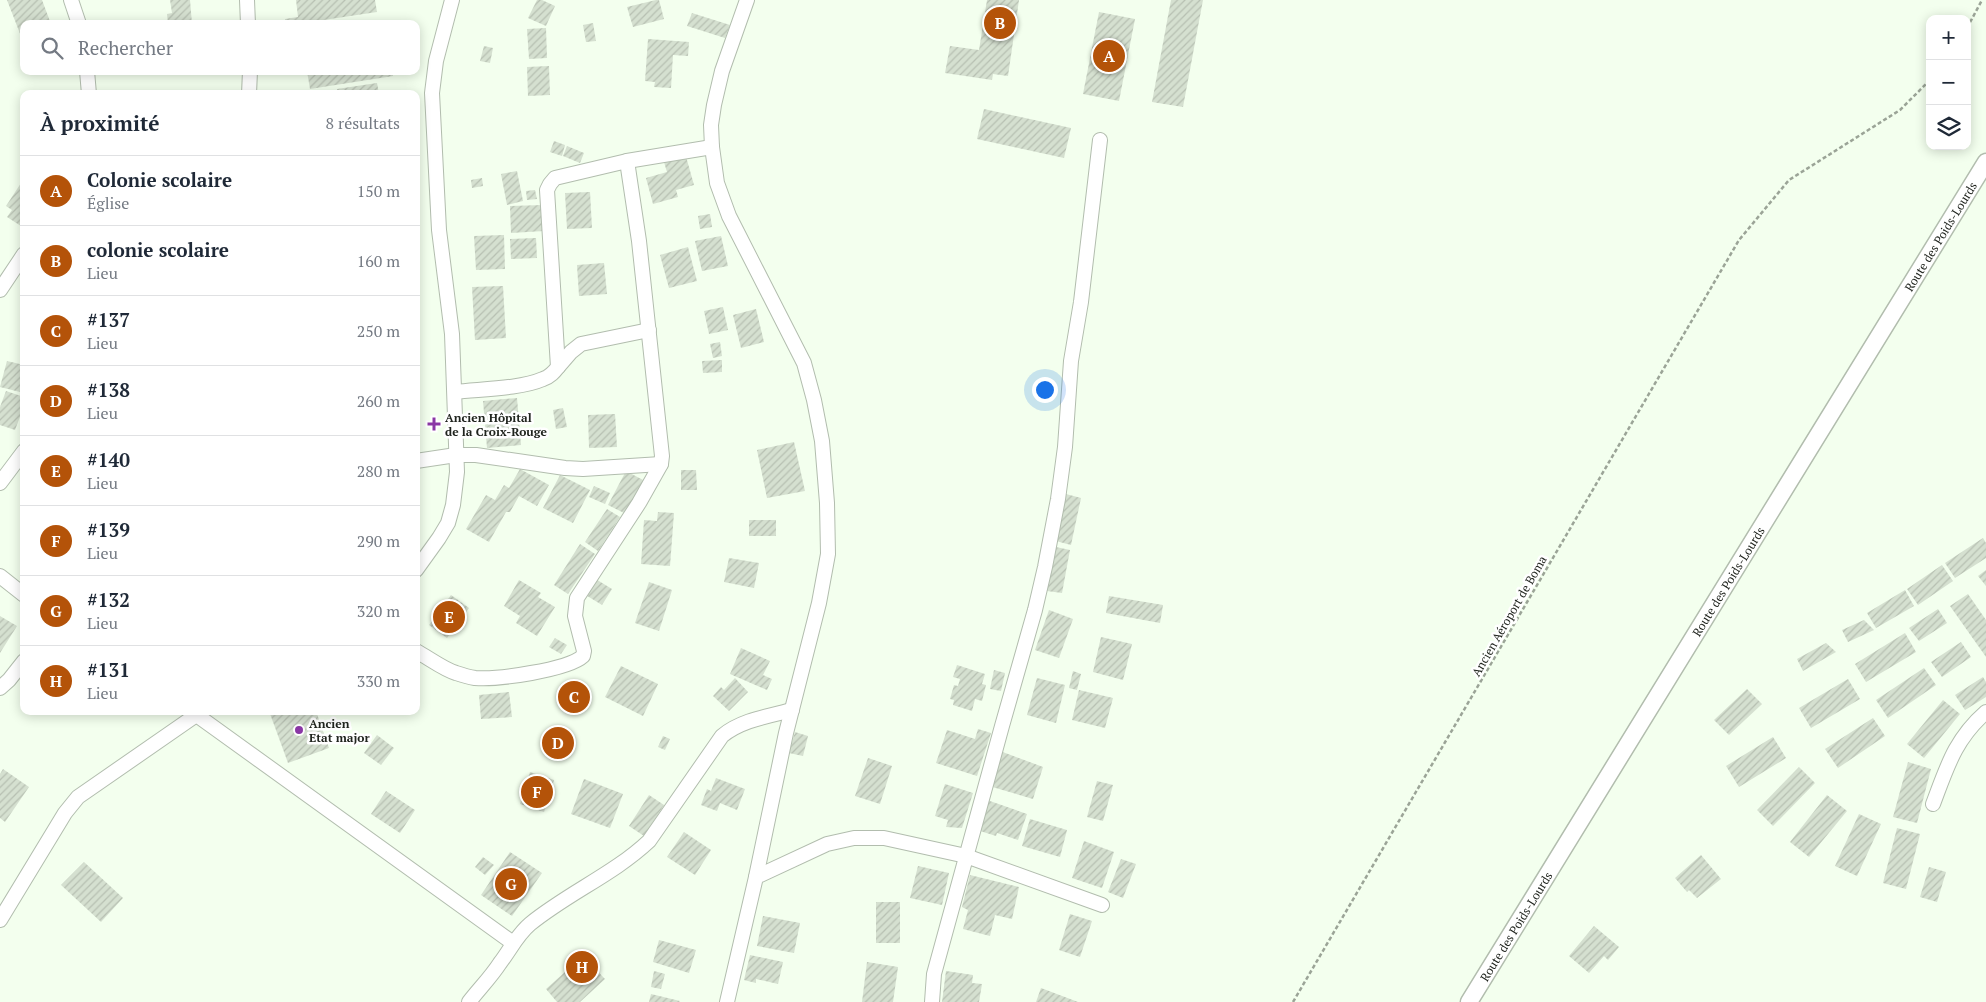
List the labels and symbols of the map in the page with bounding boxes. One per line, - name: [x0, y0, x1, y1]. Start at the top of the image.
- pin: B: [984, 4, 1016, 42]
- pin: A: [1093, 37, 1125, 75]
- street label: Route des Poids-Lourds: [1901, 179, 1980, 294]
- your location: [1032, 377, 1058, 403]
- place label: Ancien Hôpital de la Croix-Rouge: [445, 410, 548, 439]
- marker: Ancien Hôpital de la Croix-Rouge: [427, 417, 441, 431]
- street label: Route des Poids-Lourds: [1689, 524, 1767, 639]
- street label: Ancien Aéroport de Boma: [1468, 553, 1550, 679]
- pin: E: [433, 598, 465, 636]
- pin: C: [558, 678, 590, 716]
- place label: Ancien Etat major: [309, 716, 370, 745]
- marker: Ancien Etat major: [293, 724, 305, 736]
- pin: D: [542, 724, 574, 762]
- pin: F: [521, 773, 553, 811]
- pin: G: [495, 865, 527, 903]
- street label: Route des Poids-Lourds: [1476, 869, 1555, 984]
- pin: H: [566, 948, 598, 986]

